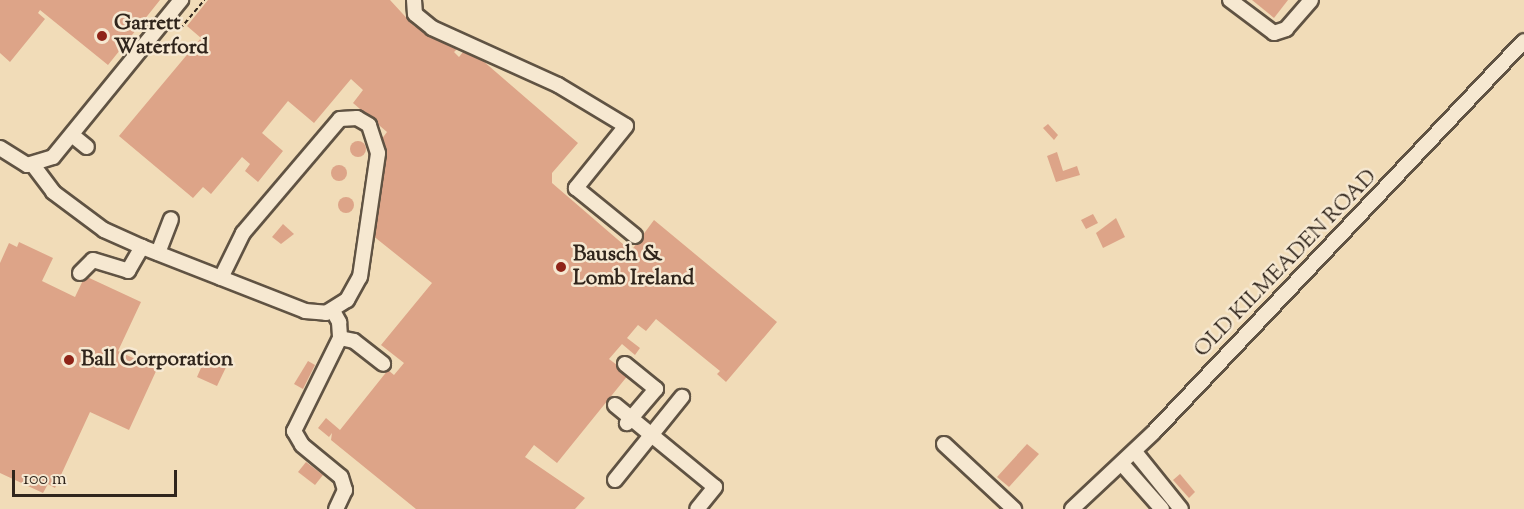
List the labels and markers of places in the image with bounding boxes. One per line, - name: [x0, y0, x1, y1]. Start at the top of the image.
- place label: Garrett Waterford: [114, 11, 208, 61]
- marker: Garrett Waterford: [95, 29, 109, 43]
- place label: Bausch & Lomb Ireland: [573, 242, 694, 292]
- marker: Bausch & Lomb Ireland: [554, 260, 568, 274]
- place label: Ball Corporation: [81, 347, 233, 373]
- marker: Ball Corporation: [62, 353, 76, 367]

